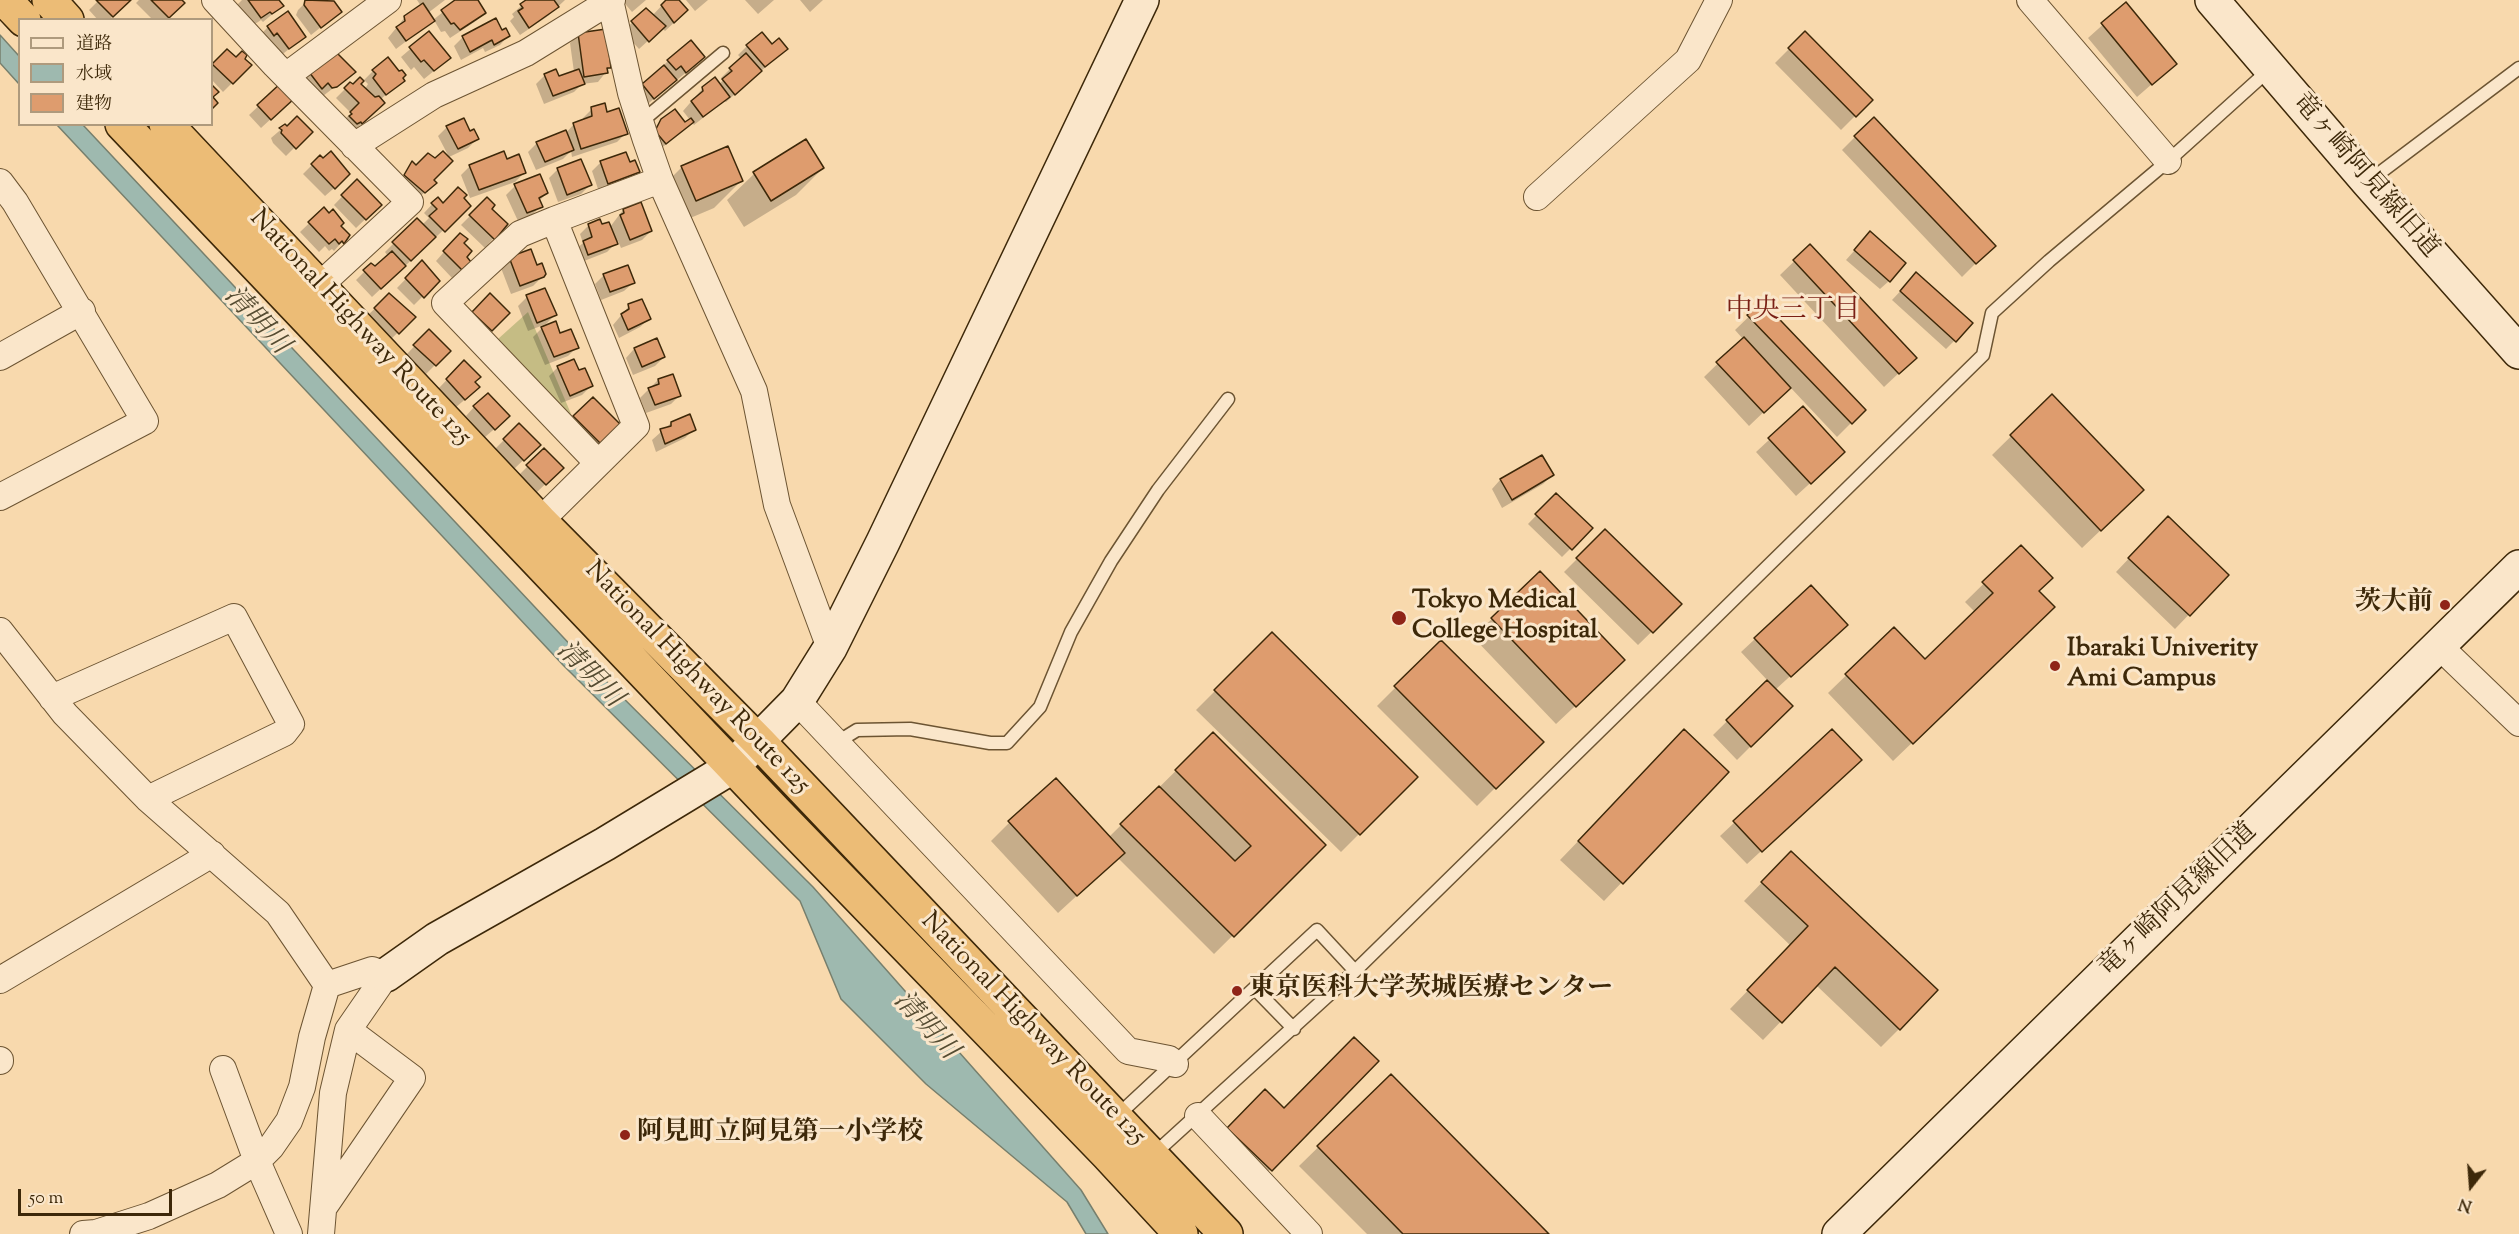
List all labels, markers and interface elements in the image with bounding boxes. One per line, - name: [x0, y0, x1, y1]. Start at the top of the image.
- legend: [18, 18, 213, 126]
- text: 道路: [76, 32, 112, 58]
- text: 水域: [76, 62, 112, 88]
- street label: 竜ヶ崎阿見線旧道: [2284, 88, 2444, 266]
- text: 建物: [76, 92, 112, 118]
- street label: National Highway Route 125: [241, 204, 477, 454]
- water label: 清明川: [216, 281, 294, 363]
- district label: 中央三丁目: [1726, 296, 1860, 328]
- street label: National Highway Route 125: [577, 556, 815, 802]
- place label: Tokyo Medical College Hospital: [1412, 587, 1598, 648]
- place label: 茨大前: [2355, 589, 2433, 621]
- marker: 茨大前: [2438, 598, 2452, 612]
- marker: Tokyo Medical College Hospital: [1390, 609, 1408, 627]
- place label: Ibaraki Univerity Ami Campus: [2067, 635, 2258, 696]
- water label: 清明川: [548, 636, 628, 716]
- marker: Ibaraki Univerity Ami Campus: [2048, 659, 2062, 673]
- street label: 竜ヶ崎阿見線旧道: [2093, 818, 2265, 984]
- street label: National Highway Route 125: [913, 907, 1151, 1153]
- place label: 東京医科大学茨城医療センター: [1249, 975, 1613, 1007]
- marker: 東京医科大学茨城医療センター: [1230, 984, 1244, 998]
- water label: 清明川: [885, 986, 963, 1068]
- place label: 阿見町立阿見第一小学校: [637, 1119, 923, 1151]
- marker: 阿見町立阿見第一小学校: [618, 1128, 632, 1142]
- north arrow: [2441, 1156, 2501, 1216]
- scale bar: [21, 1177, 176, 1215]
- text: 50 m: [29, 1186, 63, 1212]
- text: N: [2456, 1191, 2475, 1217]

